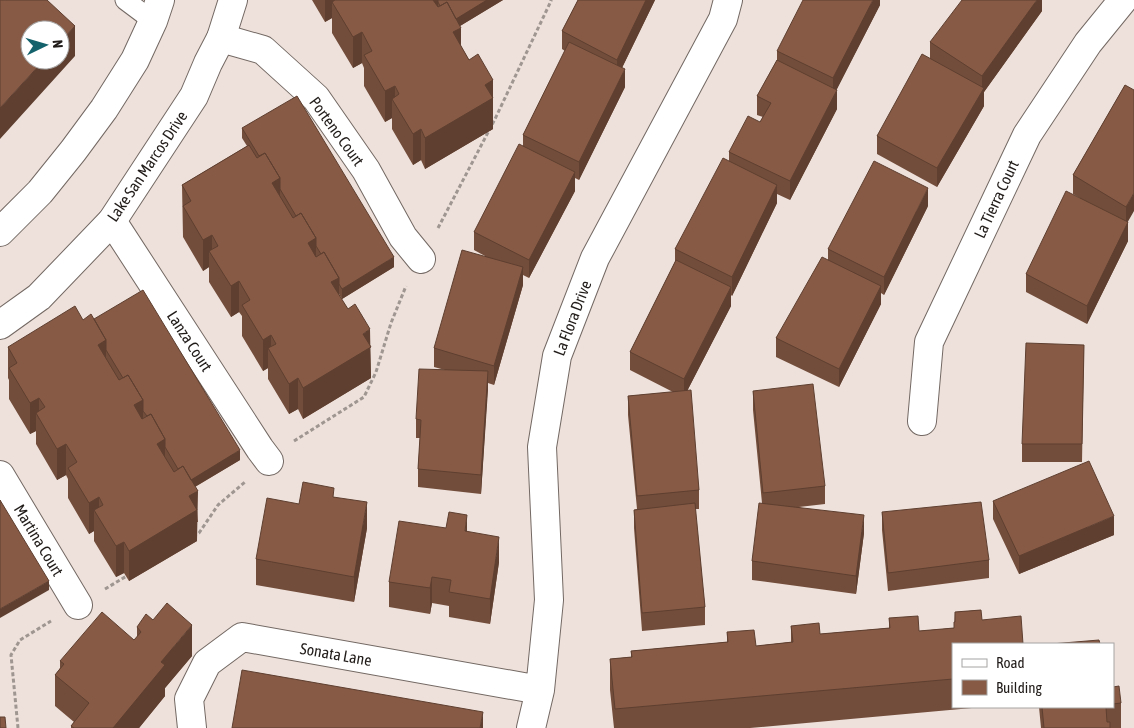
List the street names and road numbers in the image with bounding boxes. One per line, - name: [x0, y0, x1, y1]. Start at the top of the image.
- street label: Porteno Court: [306, 93, 368, 169]
- street label: Lake San Marcos Drive: [103, 107, 191, 225]
- street label: La Tierra Court: [970, 157, 1022, 241]
- street label: La Flora Drive: [549, 278, 595, 358]
- street label: Lanza Court: [164, 307, 216, 375]
- street label: Martina Court: [11, 501, 68, 579]
- street label: Sonata Lane: [299, 639, 373, 669]

